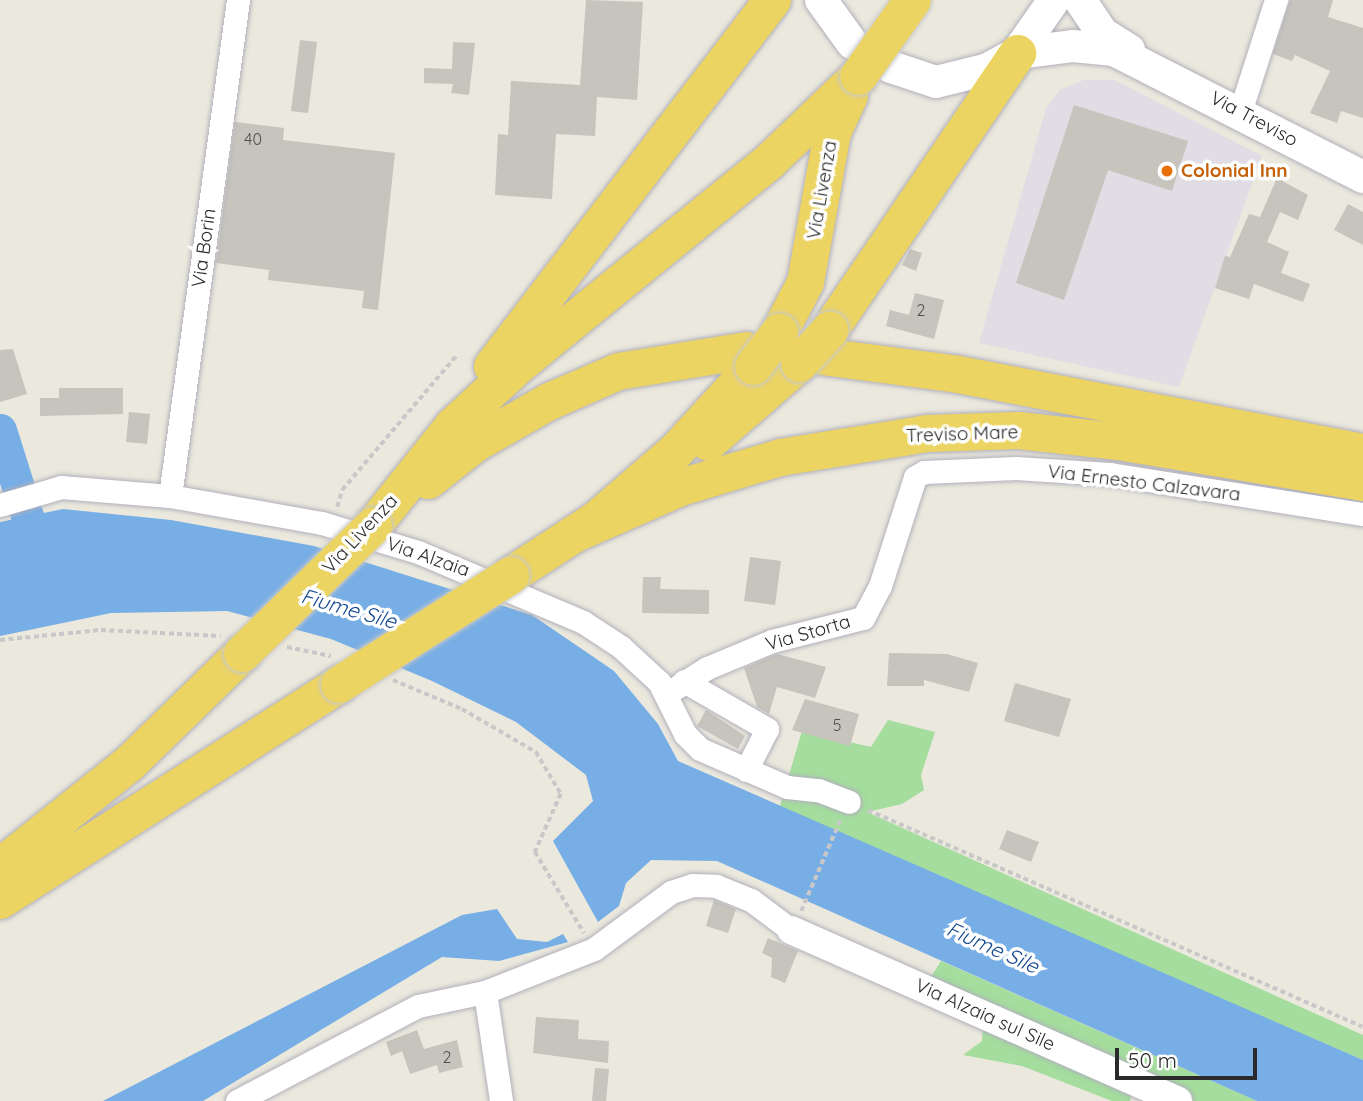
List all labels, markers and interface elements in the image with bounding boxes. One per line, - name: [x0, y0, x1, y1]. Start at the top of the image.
- street label: Via Treviso: [1206, 86, 1302, 152]
- house number: 40: [244, 129, 262, 149]
- street label: Via Livenza: [802, 139, 842, 241]
- place label: Colonial Inn: [1181, 160, 1288, 182]
- marker: Colonial Inn: [1159, 163, 1175, 179]
- street label: Via Borin: [187, 207, 221, 289]
- house number: 2: [917, 300, 925, 320]
- street label: Treviso Mare: [905, 421, 1019, 447]
- street label: Via Ernesto Calzavara: [1046, 460, 1242, 506]
- street label: Via Livenza: [318, 490, 402, 578]
- street label: Via Alzaia: [384, 532, 472, 582]
- water label: Fiume Sile: [298, 582, 400, 634]
- street label: Via Storta: [763, 610, 853, 656]
- house number: 5: [833, 715, 841, 735]
- water label: Fiume Sile: [943, 916, 1043, 978]
- street label: Via Alzaia sul Sile: [912, 974, 1058, 1056]
- scale bar: [1118, 1034, 1260, 1078]
- house number: 2: [443, 1047, 451, 1067]
- text: 50 m: [1128, 1047, 1177, 1073]

